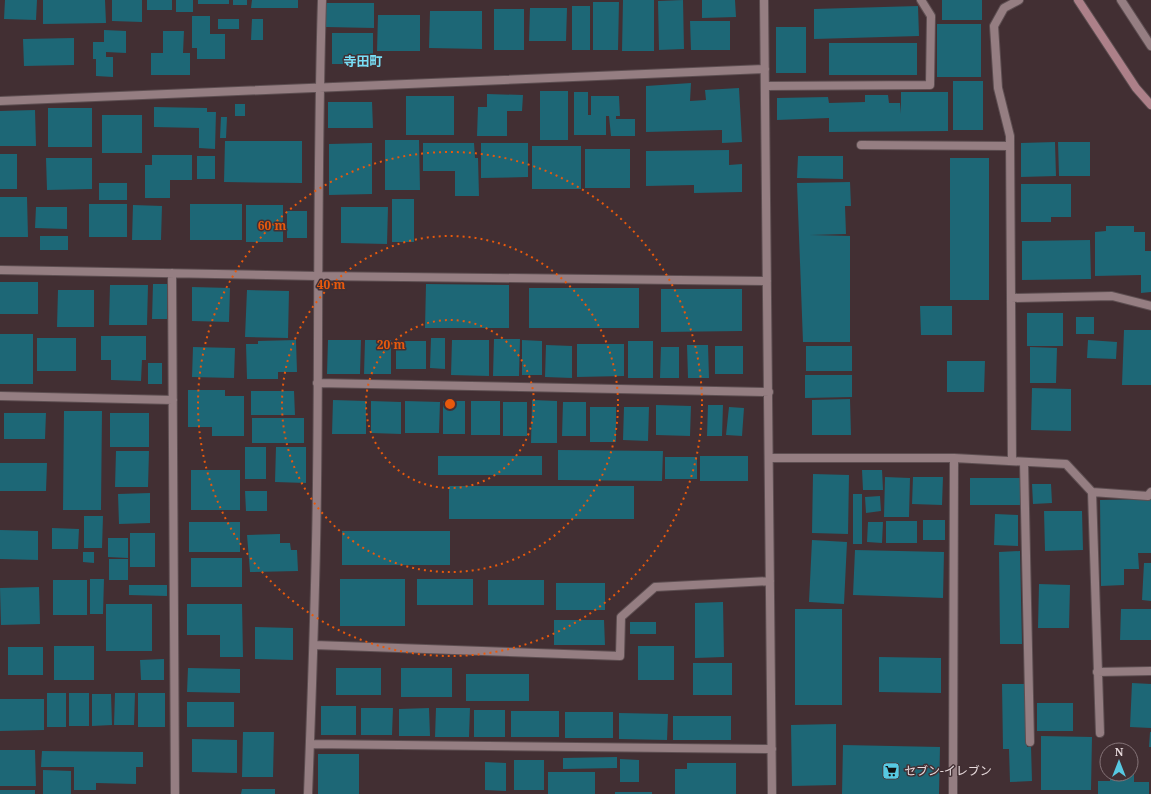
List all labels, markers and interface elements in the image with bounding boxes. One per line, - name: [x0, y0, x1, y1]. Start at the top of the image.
- district label: 寺田町: [343, 52, 383, 70]
- text: 60 m: [258, 217, 286, 234]
- text: 40 m: [317, 276, 345, 293]
- text: 20 m: [377, 336, 405, 353]
- centre of rings: [443, 397, 457, 411]
- north arrow: [1099, 742, 1139, 782]
- text: N: [1115, 744, 1124, 759]
- supermarket icon: セブン-イレブン: [881, 761, 901, 781]
- place label: セブン-イレブン: [904, 762, 992, 779]

